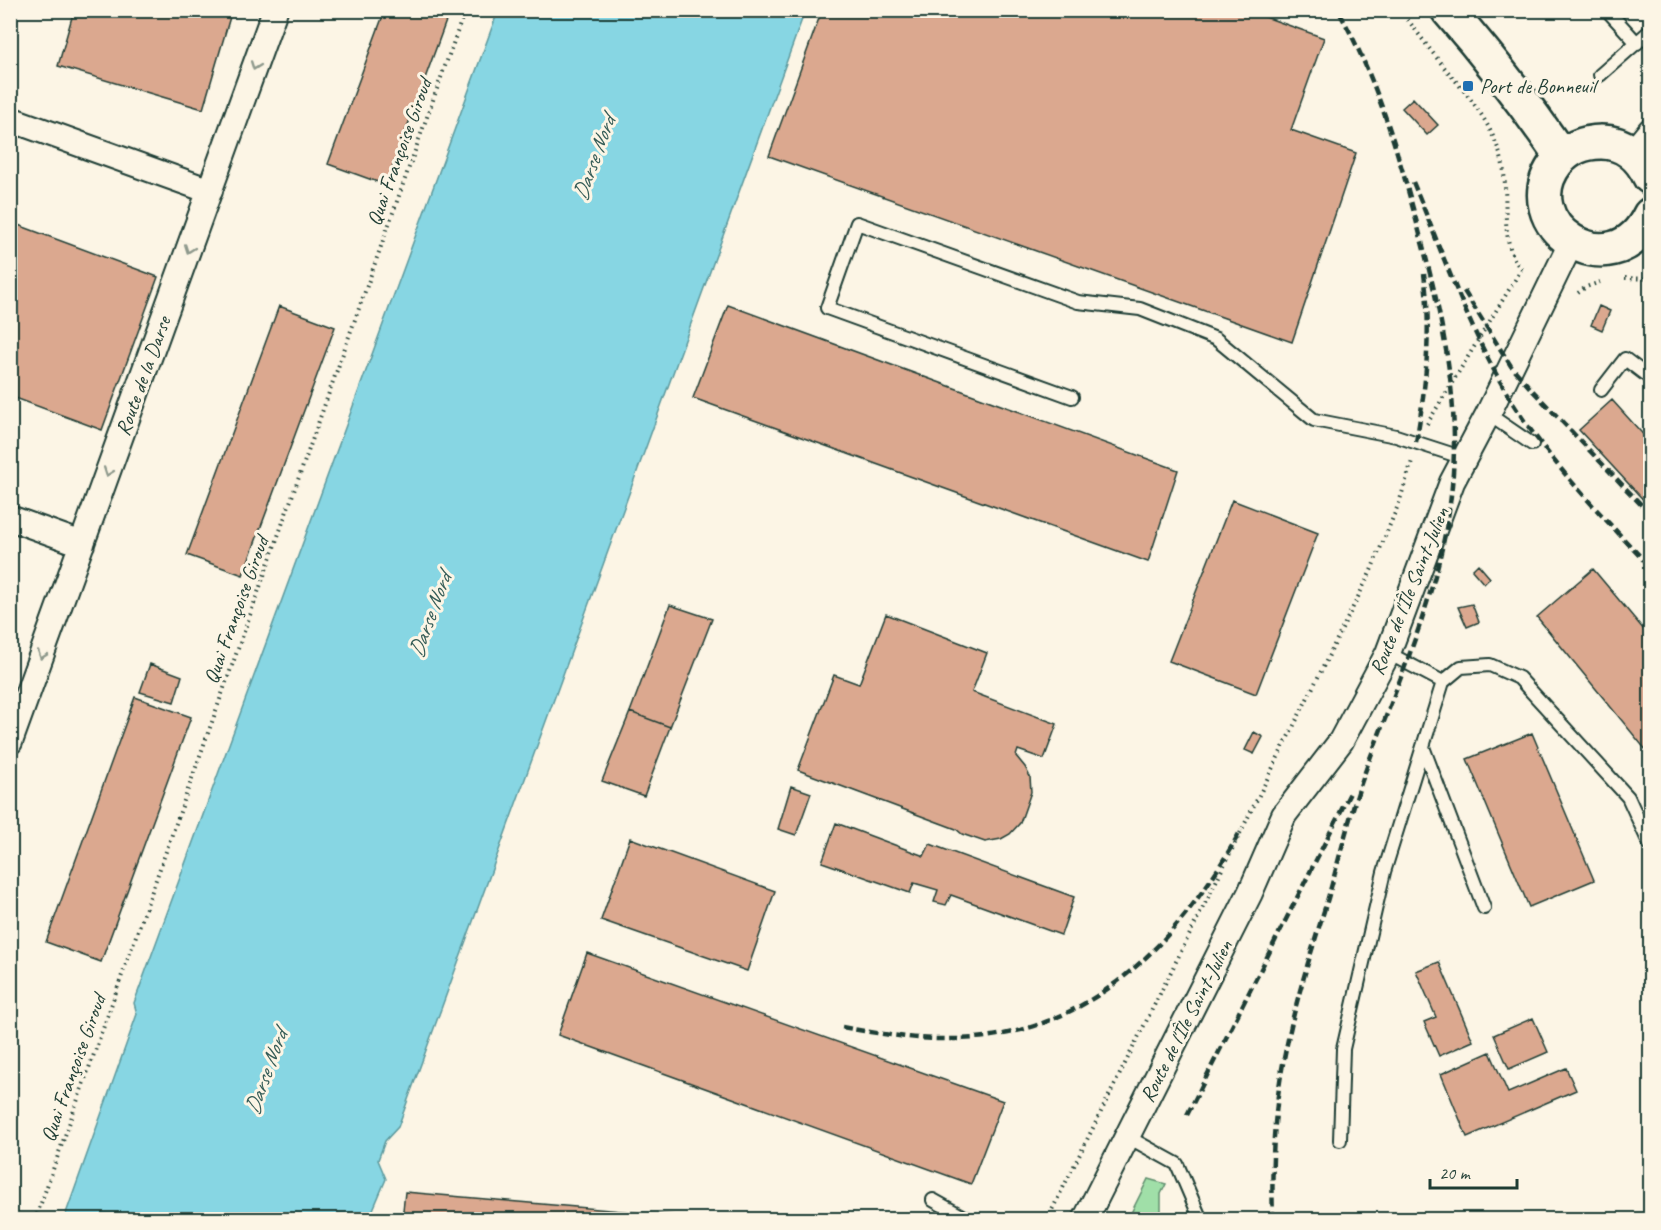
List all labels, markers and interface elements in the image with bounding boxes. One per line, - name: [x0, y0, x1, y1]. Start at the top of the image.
- one-way arrow: [250, 60, 263, 70]
- street label: Quai Françoise Giroud: [360, 72, 439, 229]
- place label: Port de Bonneuil: [1480, 73, 1599, 99]
- marker: Port de Bonneuil: [1461, 79, 1475, 93]
- water label: Darse Nord: [566, 107, 624, 204]
- one-way arrow: [183, 243, 196, 254]
- street label: Route de la Darse: [109, 311, 177, 439]
- one-way arrow: [103, 466, 116, 477]
- street label: Route de l'Île Saint-Julien: [1363, 503, 1455, 679]
- street label: Quai Françoise Giroud: [197, 530, 276, 687]
- water label: Darse Nord: [402, 564, 460, 661]
- one-way arrow: [37, 649, 49, 660]
- street label: Route de l'Île Saint-Julien: [1134, 935, 1238, 1107]
- street label: Quai Françoise Giroud: [34, 988, 113, 1145]
- water label: Darse Nord: [238, 1021, 296, 1118]
- scale bar: [1430, 1152, 1517, 1190]
- text: 20 m: [1439, 1162, 1472, 1184]

